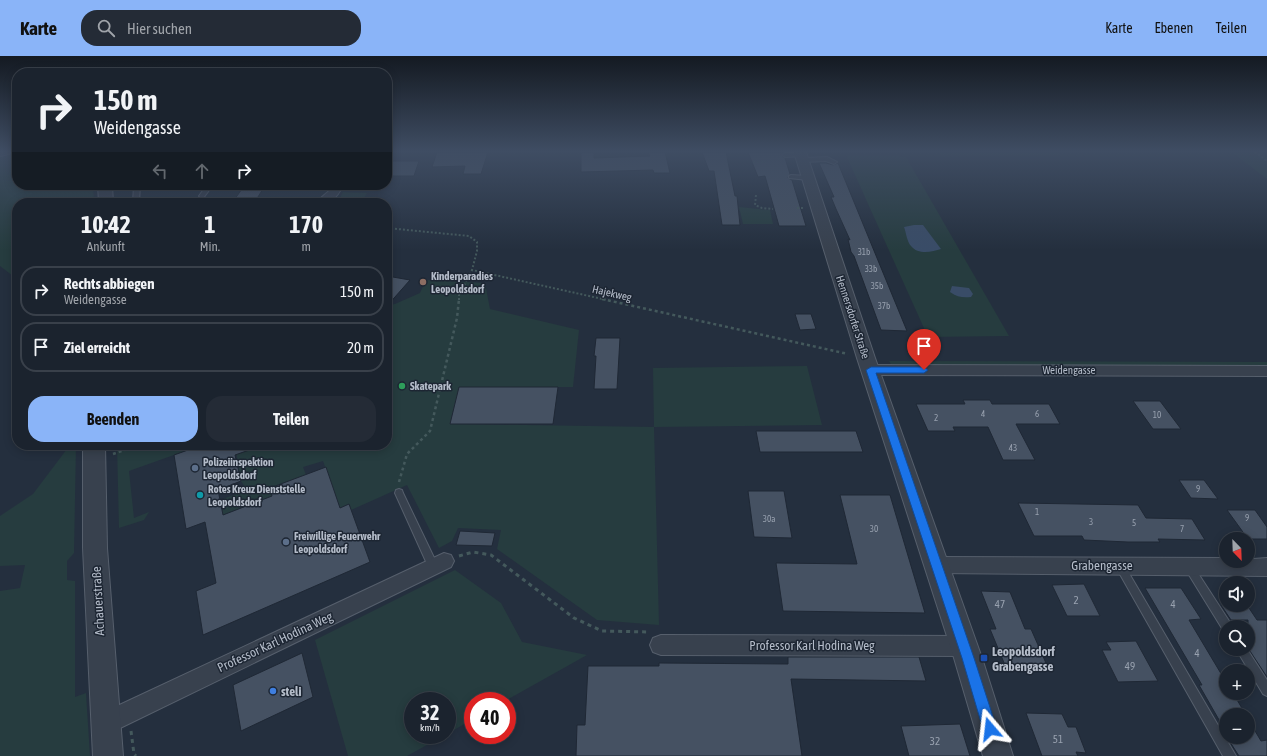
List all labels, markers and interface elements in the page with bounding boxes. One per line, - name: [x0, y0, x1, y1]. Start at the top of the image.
- search box: [81, 10, 361, 46]
- text: Karte: [20, 17, 57, 39]
- icon: search: [95, 17, 117, 39]
- text: Hier suchen: [127, 20, 192, 37]
- text: Karte: [1105, 20, 1132, 36]
- text: Ebenen: [1154, 20, 1193, 36]
- text: Teilen: [1215, 20, 1247, 36]
- icon: right: [28, 84, 80, 136]
- text: 150 m: [94, 84, 157, 116]
- text: Weidengasse: [94, 117, 181, 138]
- icon: left: [149, 160, 171, 182]
- icon: ahead: [191, 160, 213, 182]
- icon: right: [233, 160, 255, 182]
- text: 10:42: [81, 211, 131, 238]
- text: 1: [204, 211, 216, 238]
- text: 170: [289, 211, 323, 238]
- text: Ankunft: [87, 239, 125, 254]
- text: Min.: [200, 239, 220, 254]
- text: m: [301, 239, 311, 254]
- house number: 31b: [858, 247, 870, 257]
- house number: 33b: [865, 264, 877, 274]
- place label: Kinderparadies Leopoldsdorf: [431, 270, 493, 295]
- street label: Hennersdorfer Straße: [834, 274, 872, 360]
- text: Rechts abbiegen: [64, 275, 154, 292]
- marker: Kinderparadies Leopoldsdorf: [418, 277, 428, 287]
- icon: right: [30, 280, 52, 302]
- house number: 35b: [871, 281, 883, 291]
- text: 150 m: [340, 283, 374, 300]
- street label: Hajekweg: [591, 283, 633, 303]
- text: Weidengasse: [64, 292, 127, 307]
- house number: 37b: [878, 301, 890, 311]
- pin: [907, 329, 941, 370]
- icon: arrive: [913, 335, 935, 357]
- icon: arrive: [30, 336, 52, 358]
- text: Ziel erreicht: [64, 339, 130, 356]
- text: 20 m: [347, 339, 374, 356]
- street label: Weidengasse: [1042, 364, 1096, 376]
- place label: Skatepark: [410, 380, 451, 392]
- marker: Skatepark: [397, 381, 407, 391]
- button: Beenden: [28, 396, 198, 442]
- button: Teilen: [206, 396, 376, 442]
- house number: 4: [981, 409, 985, 419]
- house number: 6: [1035, 409, 1039, 419]
- house number: 10: [1153, 410, 1161, 420]
- house number: 2: [934, 413, 938, 423]
- house number: 43: [1009, 443, 1017, 453]
- place label: Polizeiinspektion Leopoldsdorf: [203, 456, 273, 481]
- marker: Polizeiinspektion Leopoldsdorf: [190, 463, 200, 473]
- place label: Rotes Kreuz Dienststelle Leopoldsdorf: [208, 483, 305, 508]
- house number: 9: [1196, 484, 1200, 494]
- marker: Rotes Kreuz Dienststelle Leopoldsdorf: [195, 490, 205, 500]
- house number: 1: [1035, 507, 1039, 517]
- house number: 9: [1245, 513, 1249, 523]
- house number: 30a: [763, 514, 775, 524]
- house number: 3: [1089, 517, 1093, 527]
- house number: 5: [1132, 518, 1136, 528]
- house number: 30: [870, 524, 878, 534]
- house number: 7: [1180, 524, 1184, 534]
- place label: Freiwillige Feuerwehr Leopoldsdorf: [294, 530, 381, 555]
- north arrow: [1219, 532, 1255, 568]
- map controls: [1219, 532, 1255, 744]
- marker: Freiwillige Feuerwehr Leopoldsdorf: [281, 537, 291, 547]
- street label: Grabengasse: [1071, 558, 1133, 573]
- street label: Achauerstraße: [89, 566, 107, 636]
- button: sound: [1219, 576, 1255, 612]
- house number: 2: [1073, 594, 1079, 606]
- house number: 47: [995, 598, 1005, 610]
- house number: 4: [1170, 598, 1176, 610]
- street label: Professor Karl Hodina Weg: [215, 609, 335, 675]
- button: search: [1219, 620, 1255, 656]
- street label: Professor Karl Hodina Weg: [749, 638, 875, 653]
- place label: Leopoldsdorf Grabengasse: [992, 644, 1055, 674]
- house number: 4: [1194, 647, 1200, 659]
- marker: Leopoldsdorf Grabengasse: [979, 653, 989, 663]
- house number: 49: [1125, 660, 1135, 672]
- button: +: [1219, 664, 1255, 700]
- place label: steli: [281, 684, 302, 699]
- marker: steli: [268, 686, 278, 696]
- speed limit sign: 40: [464, 692, 516, 744]
- text: 32: [421, 701, 439, 724]
- position arrow: [969, 708, 1011, 750]
- button: −: [1219, 708, 1255, 744]
- text: km/h: [420, 722, 440, 733]
- house number: 51: [1053, 733, 1063, 745]
- house number: 32: [930, 735, 940, 747]

